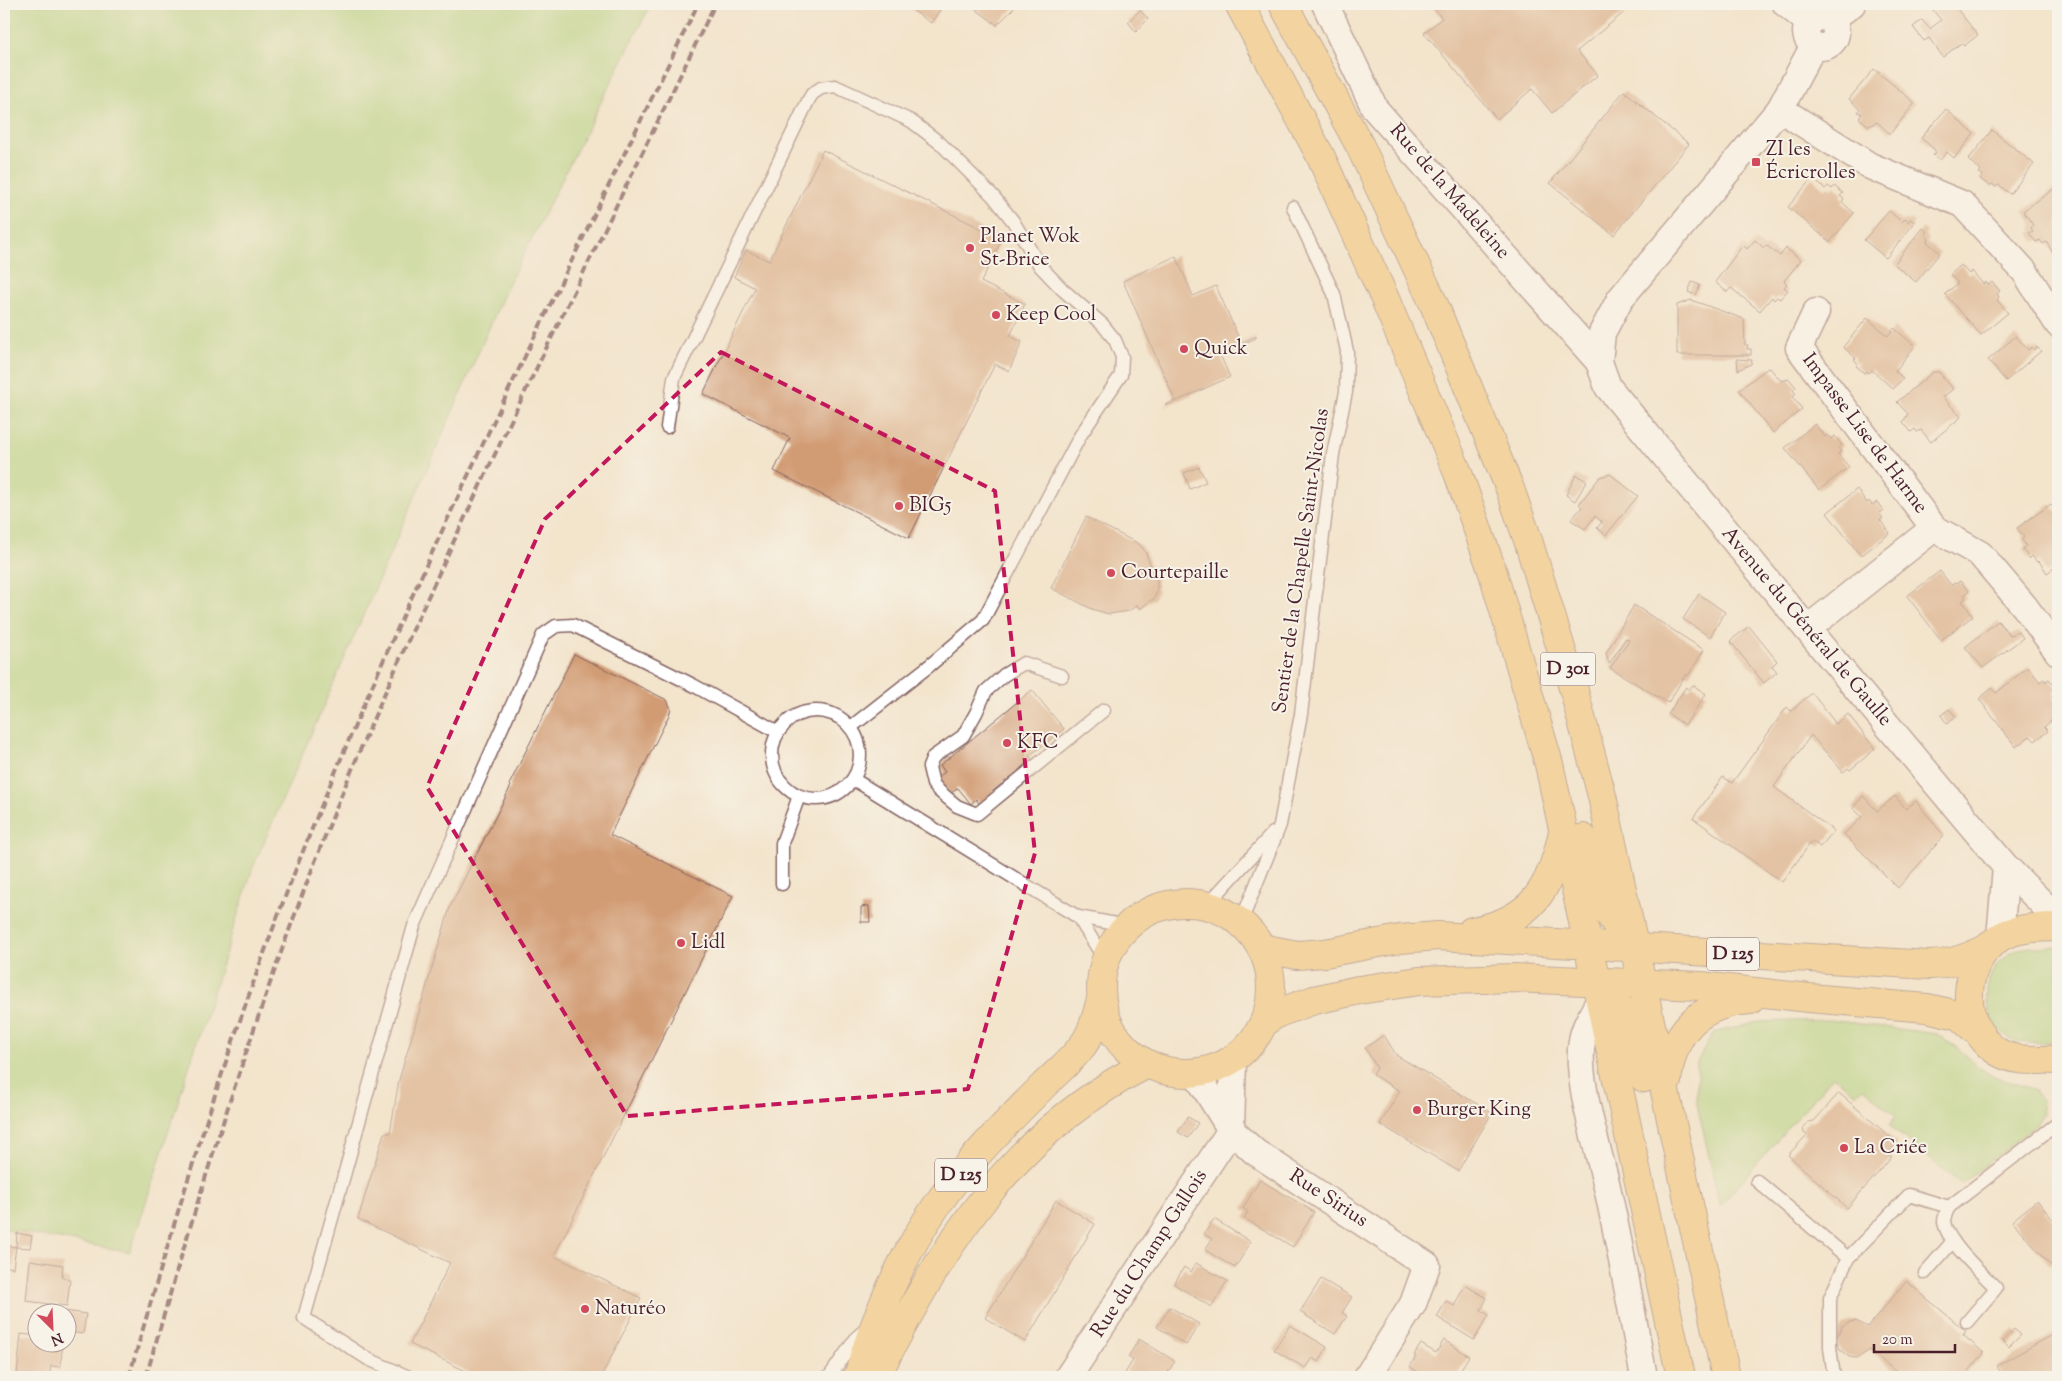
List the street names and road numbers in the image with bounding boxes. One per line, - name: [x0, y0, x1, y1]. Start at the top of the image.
- street label: Rue de la Madeleine: [1382, 118, 1516, 266]
- street label: Impasse Lise de Harme: [1794, 348, 1934, 520]
- street label: Sentier de la Chapelle Saint-Nicolas: [1266, 407, 1338, 715]
- street label: Avenue du Général de Gaulle: [1714, 521, 1898, 733]
- road number: D 301: [1540, 652, 1596, 686]
- road number: D 125: [1707, 938, 1759, 971]
- road number: D 125: [935, 1158, 987, 1192]
- street label: Rue Sirius: [1283, 1163, 1373, 1235]
- street label: Rue du Champ Gallois: [1085, 1164, 1215, 1344]

